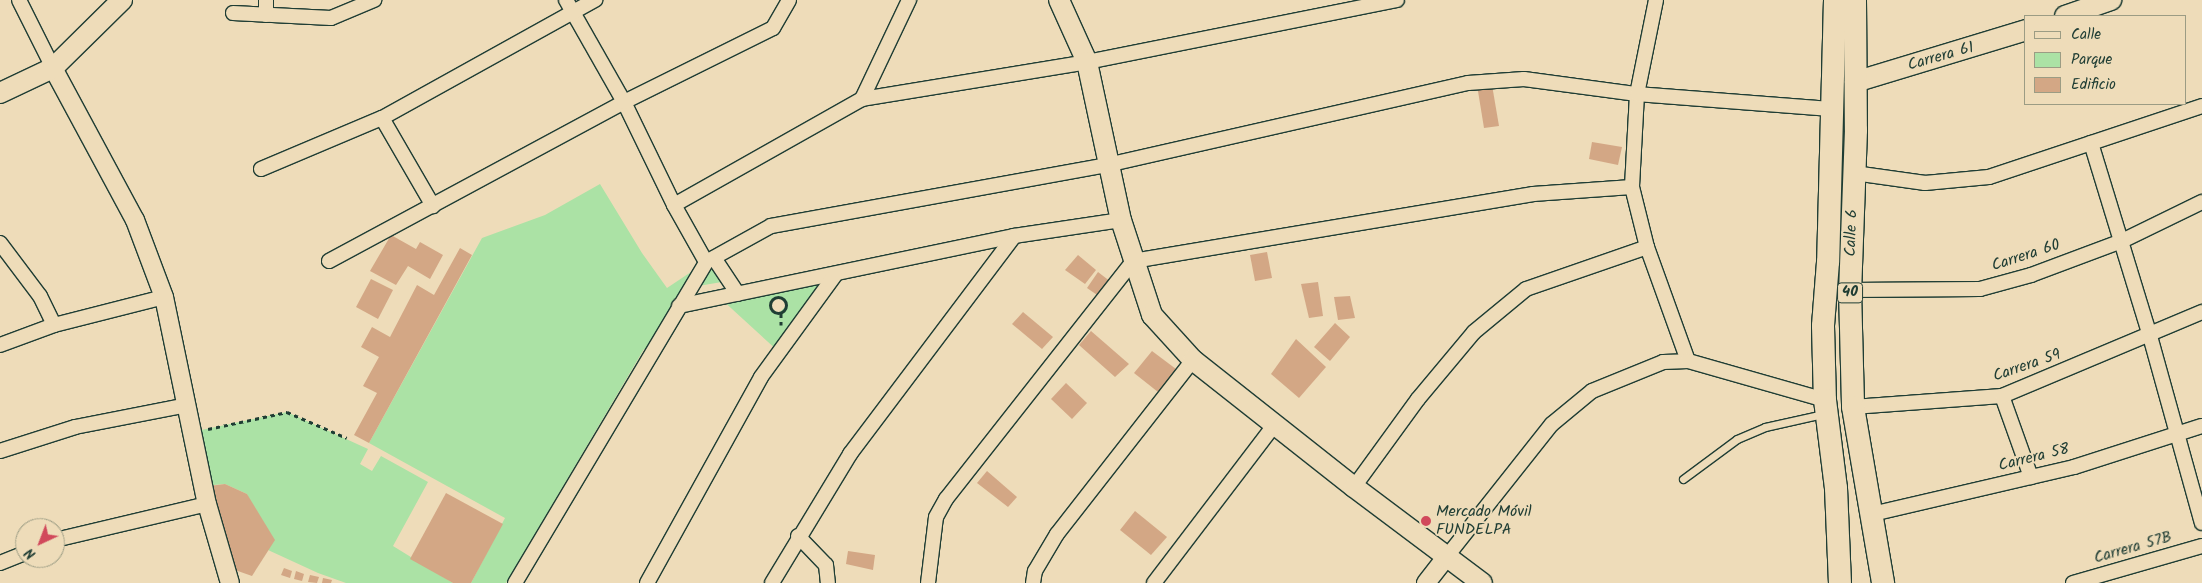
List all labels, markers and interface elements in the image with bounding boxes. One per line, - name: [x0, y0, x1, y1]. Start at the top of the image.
- legend: [2024, 15, 2187, 105]
- text: Calle: [2071, 23, 2101, 47]
- street label: Carrera 61: [1906, 38, 1976, 76]
- text: Parque: [2071, 48, 2112, 72]
- text: Edificio: [2071, 73, 2116, 97]
- street label: Calle 6: [1842, 209, 1862, 257]
- street label: Carrera 60: [1989, 236, 2063, 276]
- road number: 40: [1836, 280, 1864, 306]
- street label: Carrera 59: [1991, 345, 2063, 387]
- street label: Carrera 58: [1997, 440, 2071, 476]
- place label: Mercado Móvil FUNDELPA: [1436, 502, 1532, 540]
- marker: Mercado Móvil FUNDELPA: [1420, 515, 1432, 527]
- north arrow: [15, 518, 65, 568]
- street label: Carrera 57B: [2092, 528, 2174, 568]
- text: N: [20, 542, 41, 564]

